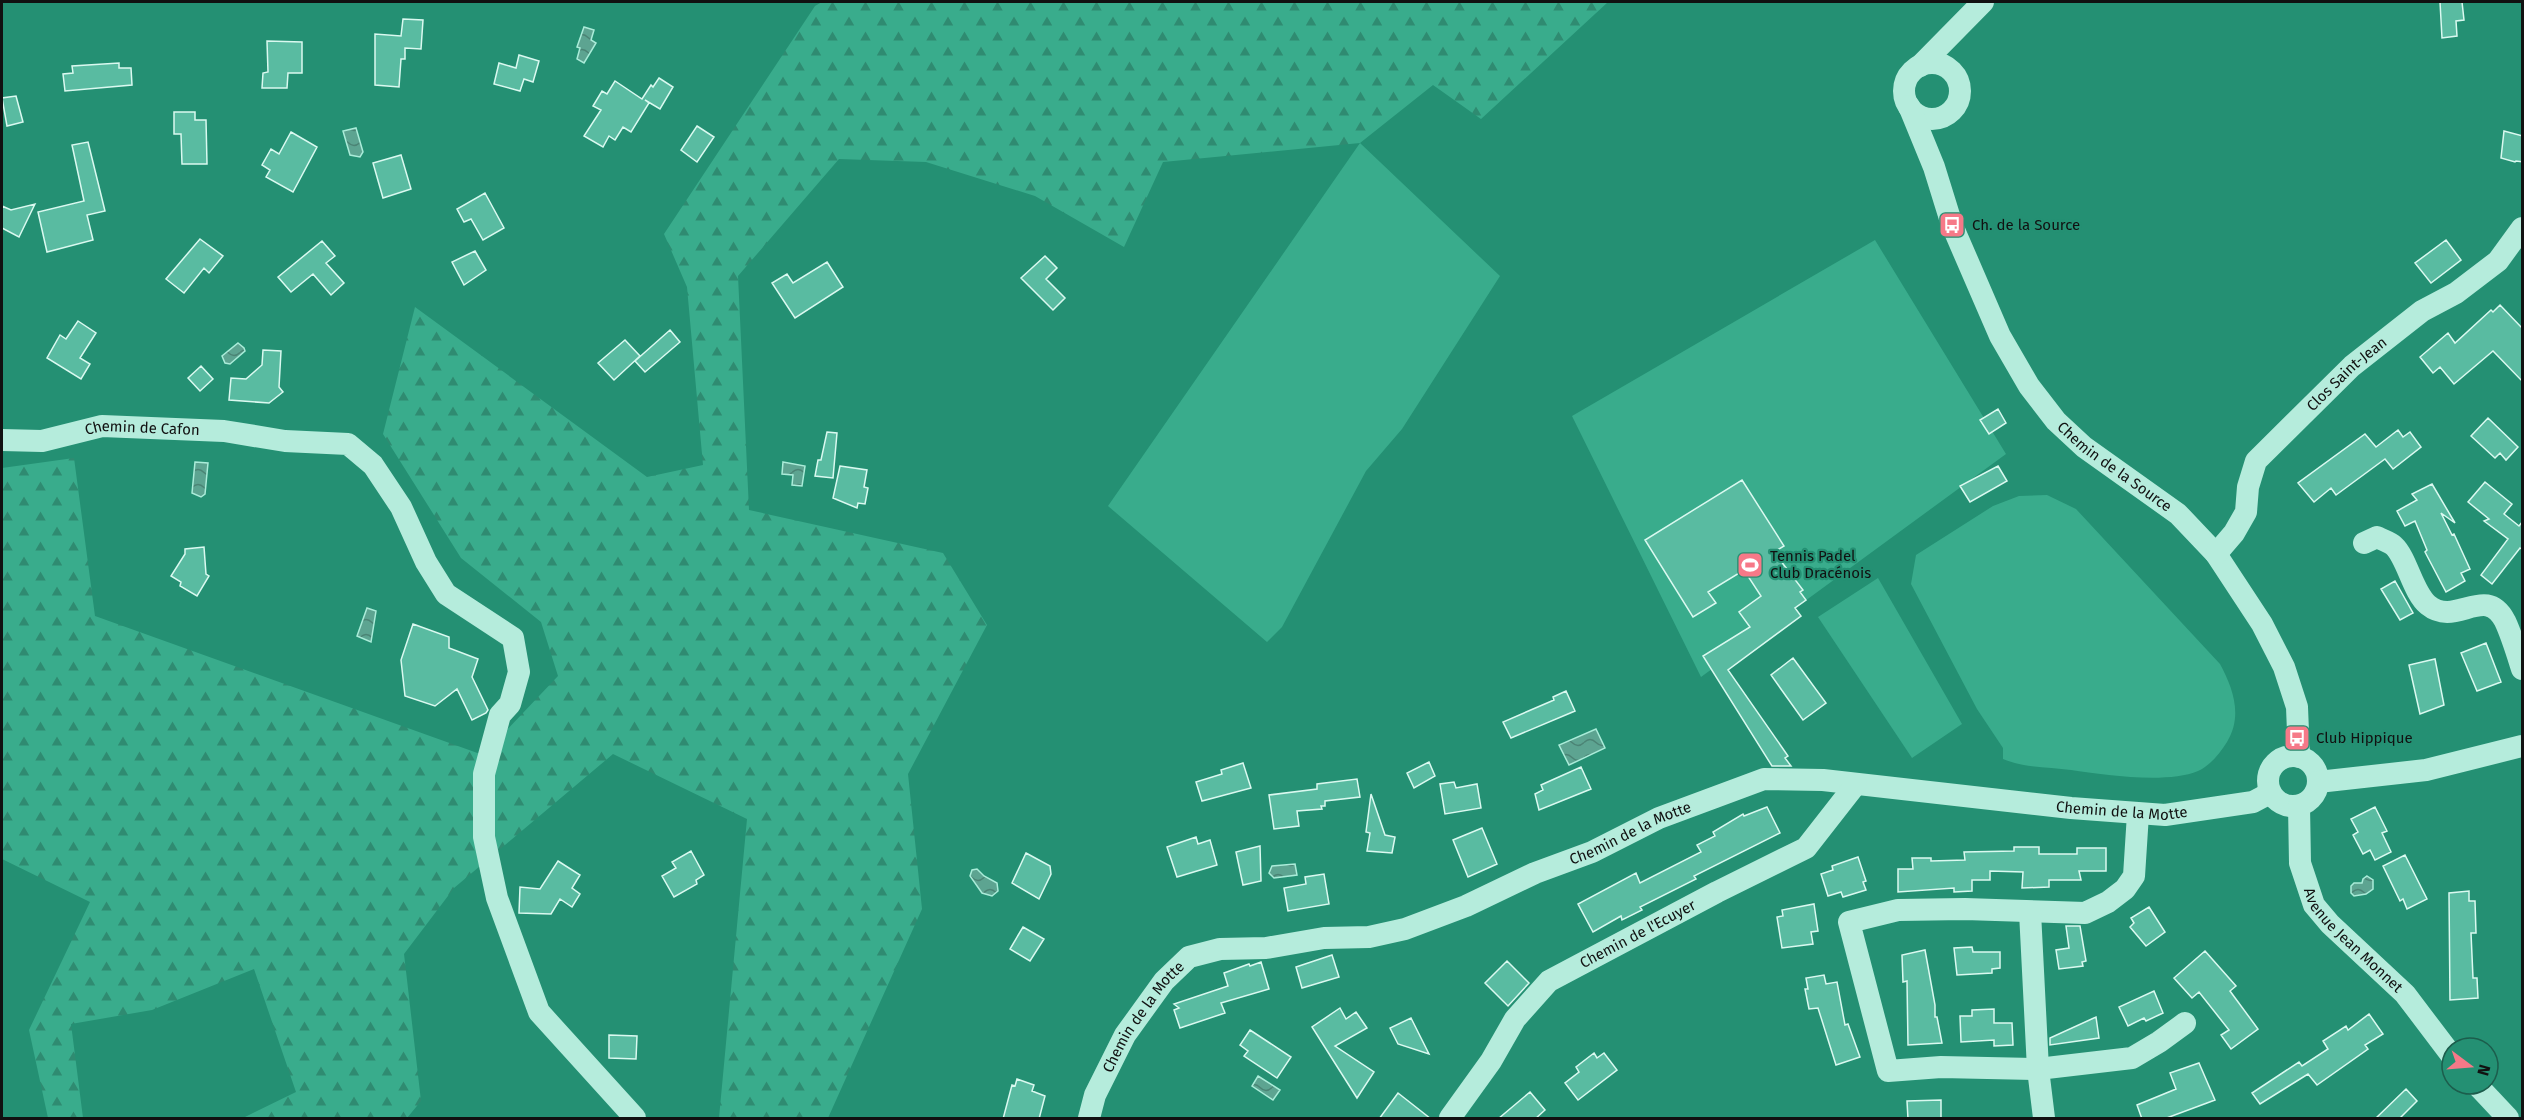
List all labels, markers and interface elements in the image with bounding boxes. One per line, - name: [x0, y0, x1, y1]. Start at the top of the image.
- bus stop icon: Ch. de la Source: [1937, 210, 1967, 240]
- place label: Ch. de la Source: [1972, 216, 2080, 234]
- street label: Clos Saint-Jean: [2303, 333, 2390, 415]
- street label: Chemin de Cafon: [83, 417, 200, 439]
- street label: Chemin de la Source: [2054, 418, 2175, 516]
- place label: Tennis Padel Club Dracénois: [1770, 547, 1871, 582]
- sports icon: Tennis Padel Club Dracénois: [1735, 550, 1765, 580]
- bus stop icon: Club Hippique: [2282, 723, 2312, 753]
- place label: Club Hippique: [2316, 729, 2413, 747]
- street label: Chemin de la Motte: [2055, 797, 2189, 824]
- street label: Chemin de la Motte: [1567, 798, 1694, 869]
- street label: Avenue Jean Monnet: [2300, 885, 2407, 997]
- street label: Chemin de l'Ecuyer: [1577, 896, 1699, 972]
- street label: Chemin de la Motte: [1099, 958, 1188, 1076]
- north arrow: [2440, 1036, 2500, 1096]
- text: N: [2473, 1062, 2495, 1078]

